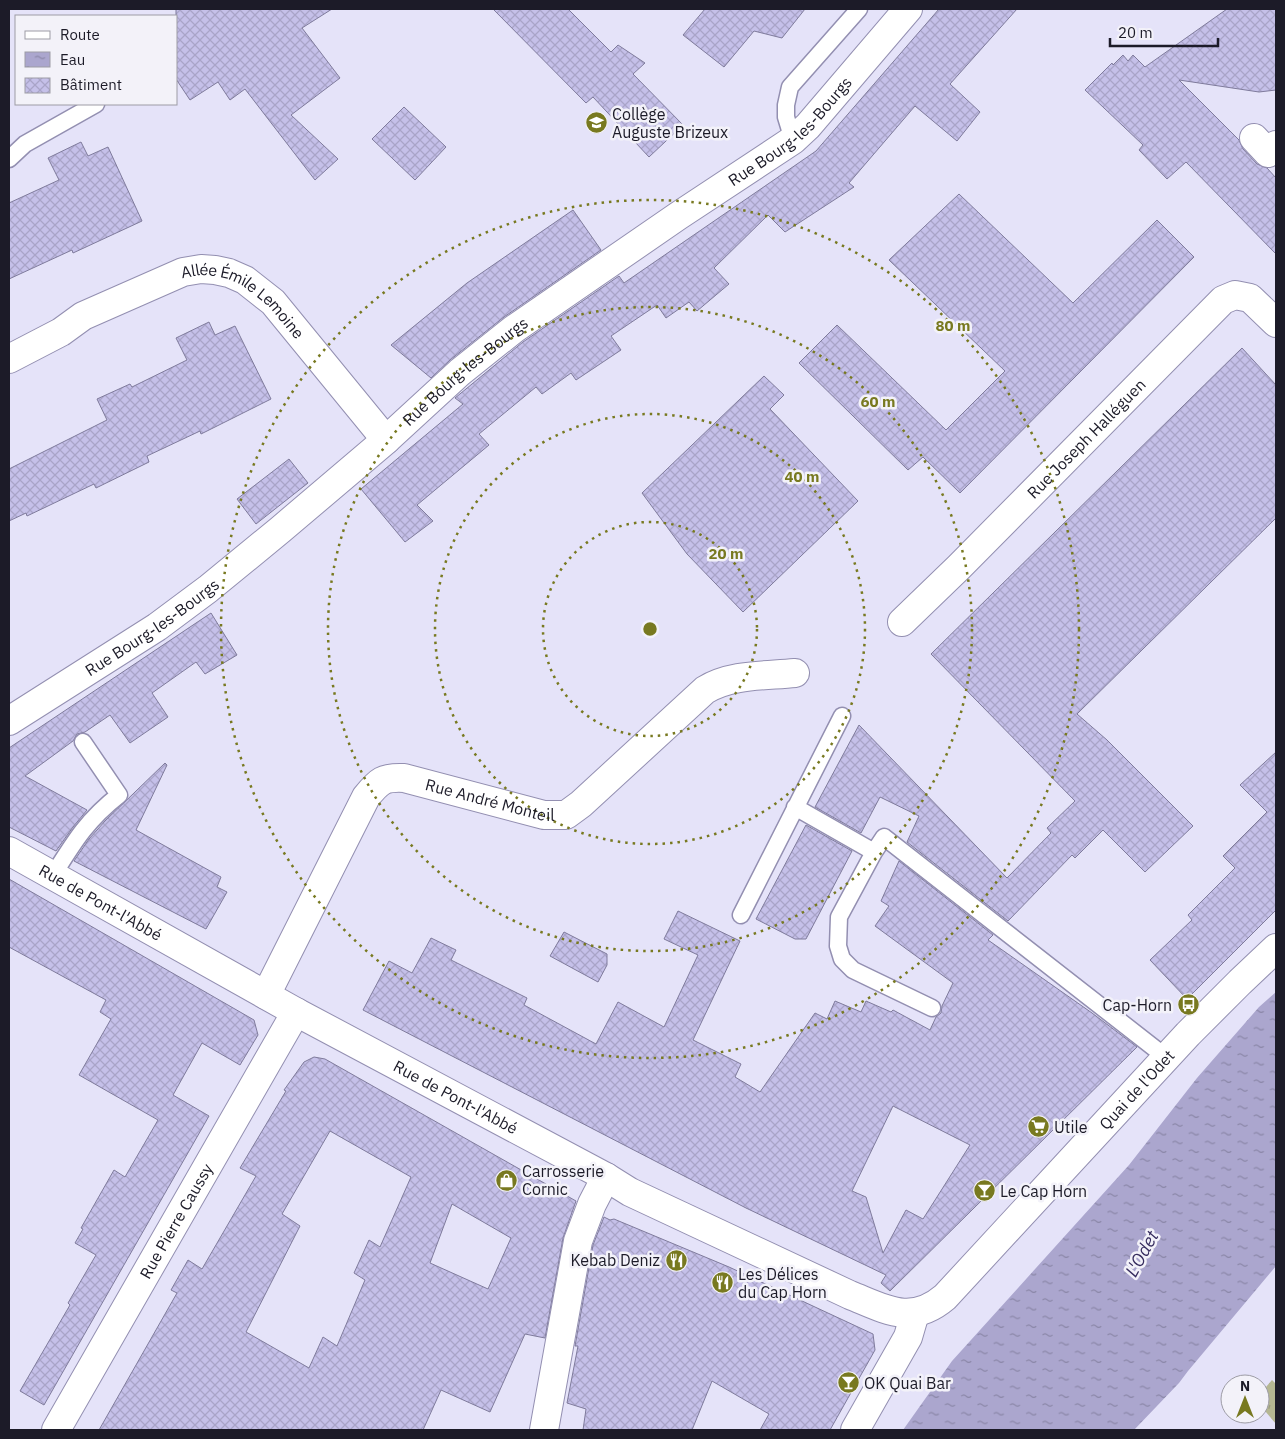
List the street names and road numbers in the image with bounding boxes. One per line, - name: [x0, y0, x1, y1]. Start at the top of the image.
- street label: Rue Bourg-les-Bourgs: [724, 72, 856, 190]
- street label: Allée Émile Lemoine: [179, 259, 309, 343]
- street label: Rue Bourg-les-Bourgs: [398, 313, 532, 430]
- street label: Rue Joseph Halléguen: [1023, 374, 1150, 503]
- street label: Rue Bourg-les-Bourgs: [81, 574, 223, 680]
- street label: Rue André Monteil: [423, 774, 555, 825]
- street label: Rue de Pont-l'Abbé: [36, 860, 166, 945]
- street label: Quai de l'Odet: [1095, 1045, 1178, 1134]
- street label: Rue de Pont-l'Abbé: [390, 1056, 521, 1138]
- street label: Rue Pierre Caussy: [135, 1160, 217, 1282]

